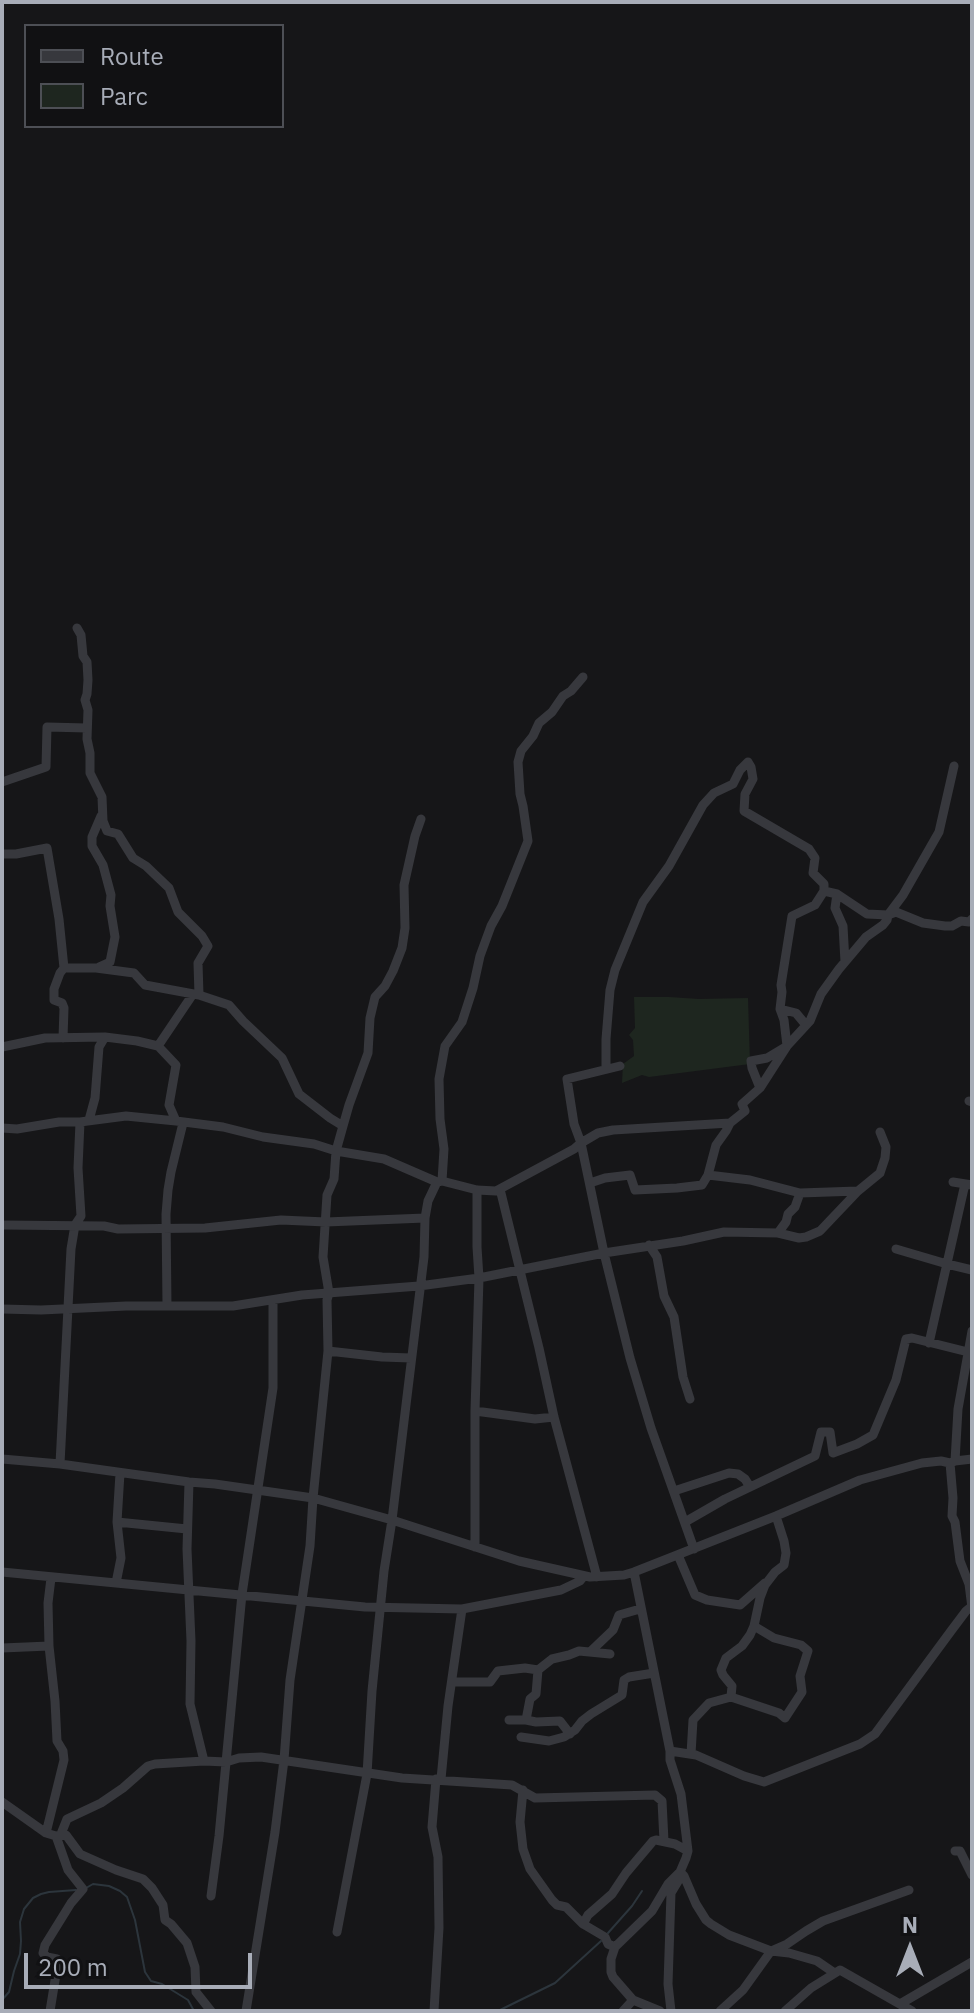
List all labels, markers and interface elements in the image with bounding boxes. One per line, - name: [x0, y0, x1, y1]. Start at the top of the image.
- legend: [24, 24, 284, 128]
- text: Route: [100, 40, 164, 72]
- text: Parc: [100, 80, 148, 112]
- north arrow: [870, 1909, 950, 1989]
- text: N: [902, 1910, 918, 1939]
- scale bar: [28, 1937, 256, 1987]
- text: 200 m: [38, 1951, 108, 1983]

